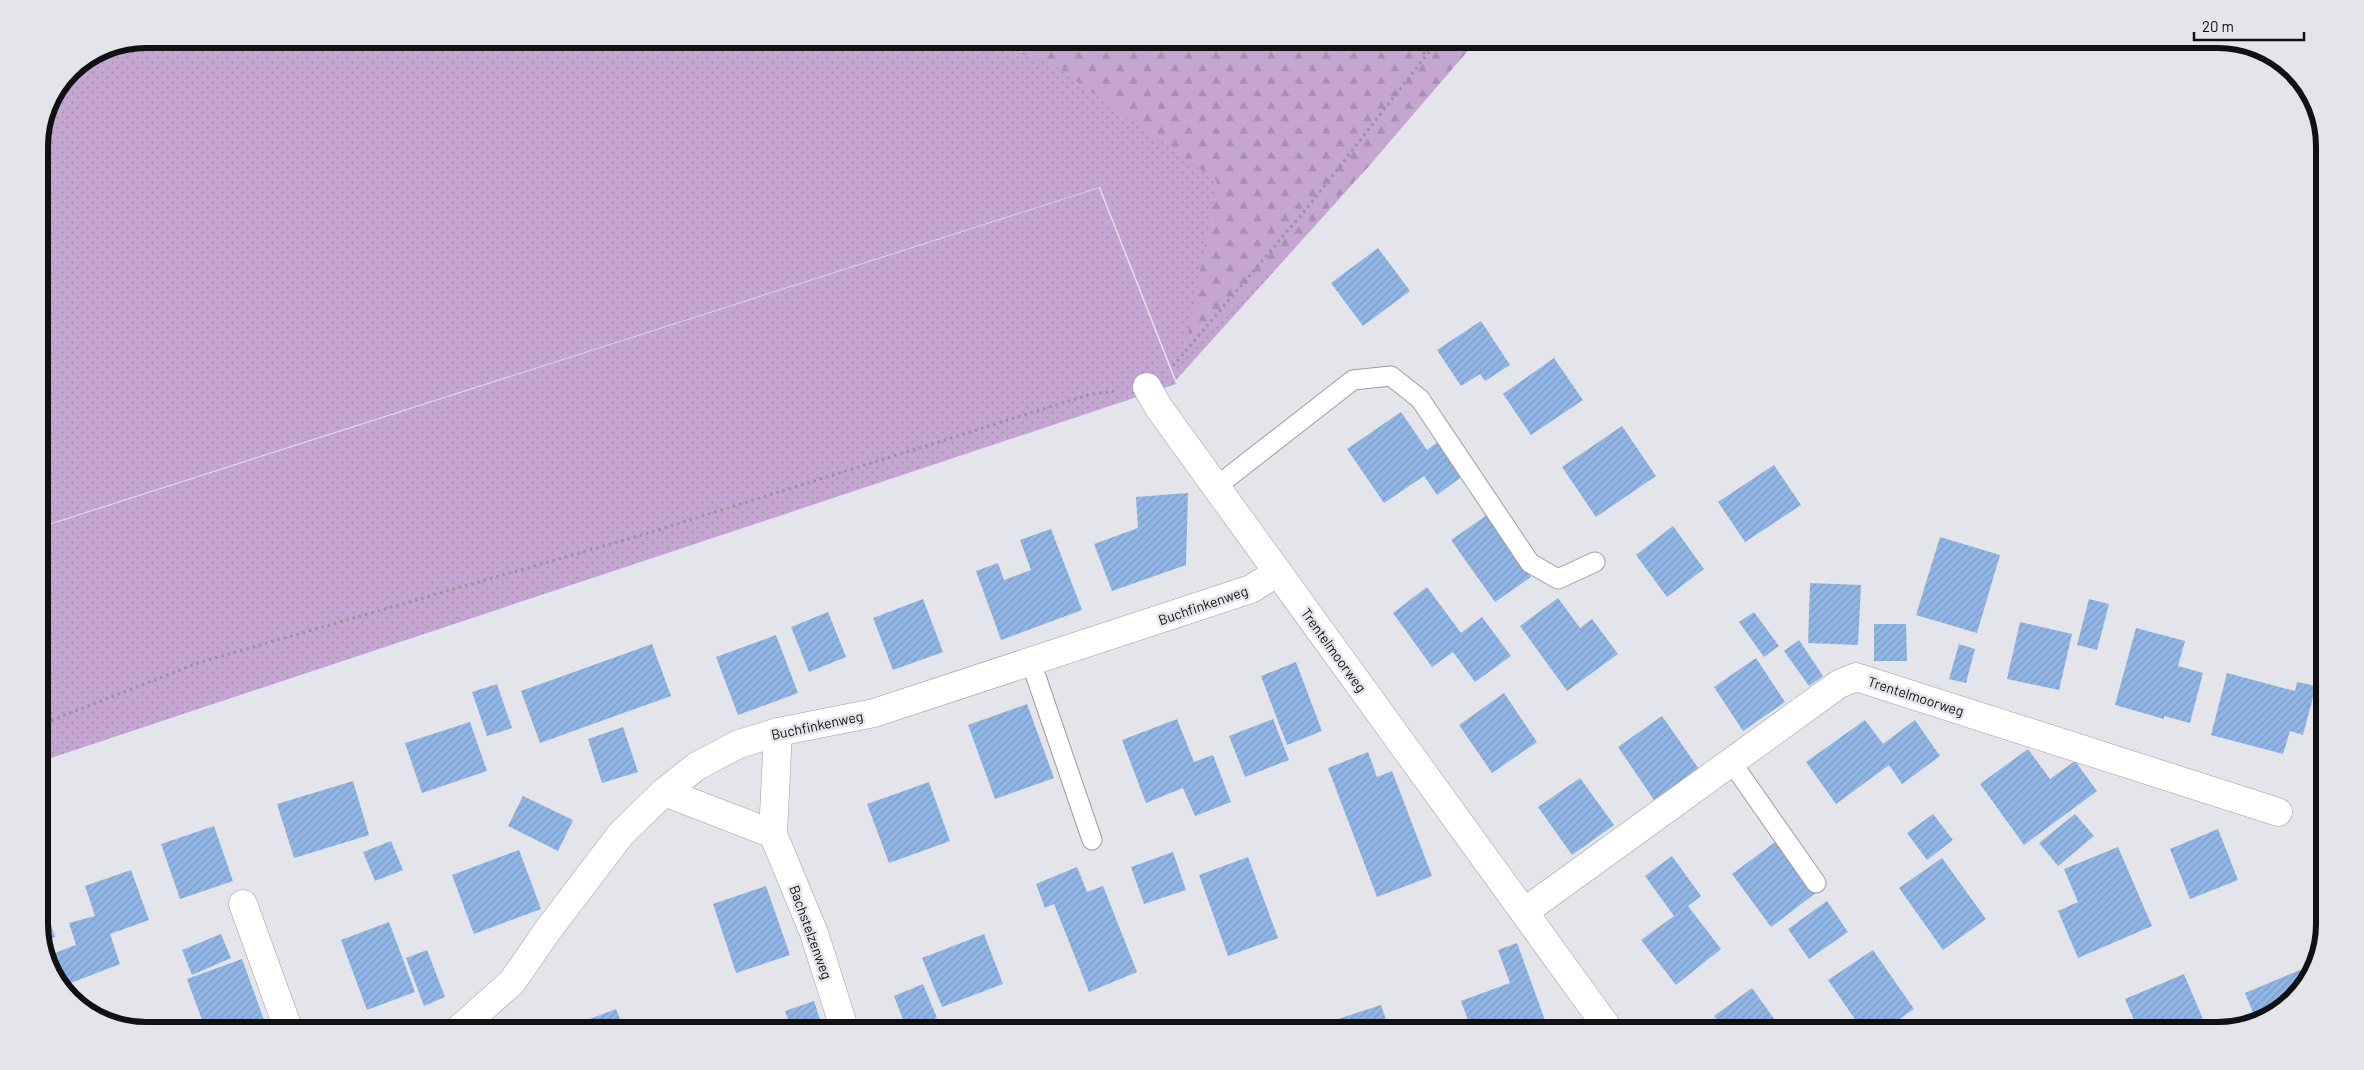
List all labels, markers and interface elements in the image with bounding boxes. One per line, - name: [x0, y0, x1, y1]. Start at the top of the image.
- scale bar: [2194, 10, 2304, 42]
- text: 20 m: [2202, 17, 2234, 35]
- street label: Buchfinkenweg: [1156, 582, 1250, 628]
- street label: Trentelmoorweg: [1298, 605, 1370, 695]
- street label: Trentelmoorweg: [1866, 672, 1966, 720]
- street label: Buchfinkenweg: [770, 707, 864, 743]
- street label: Bachstelzenweg: [786, 883, 836, 981]

